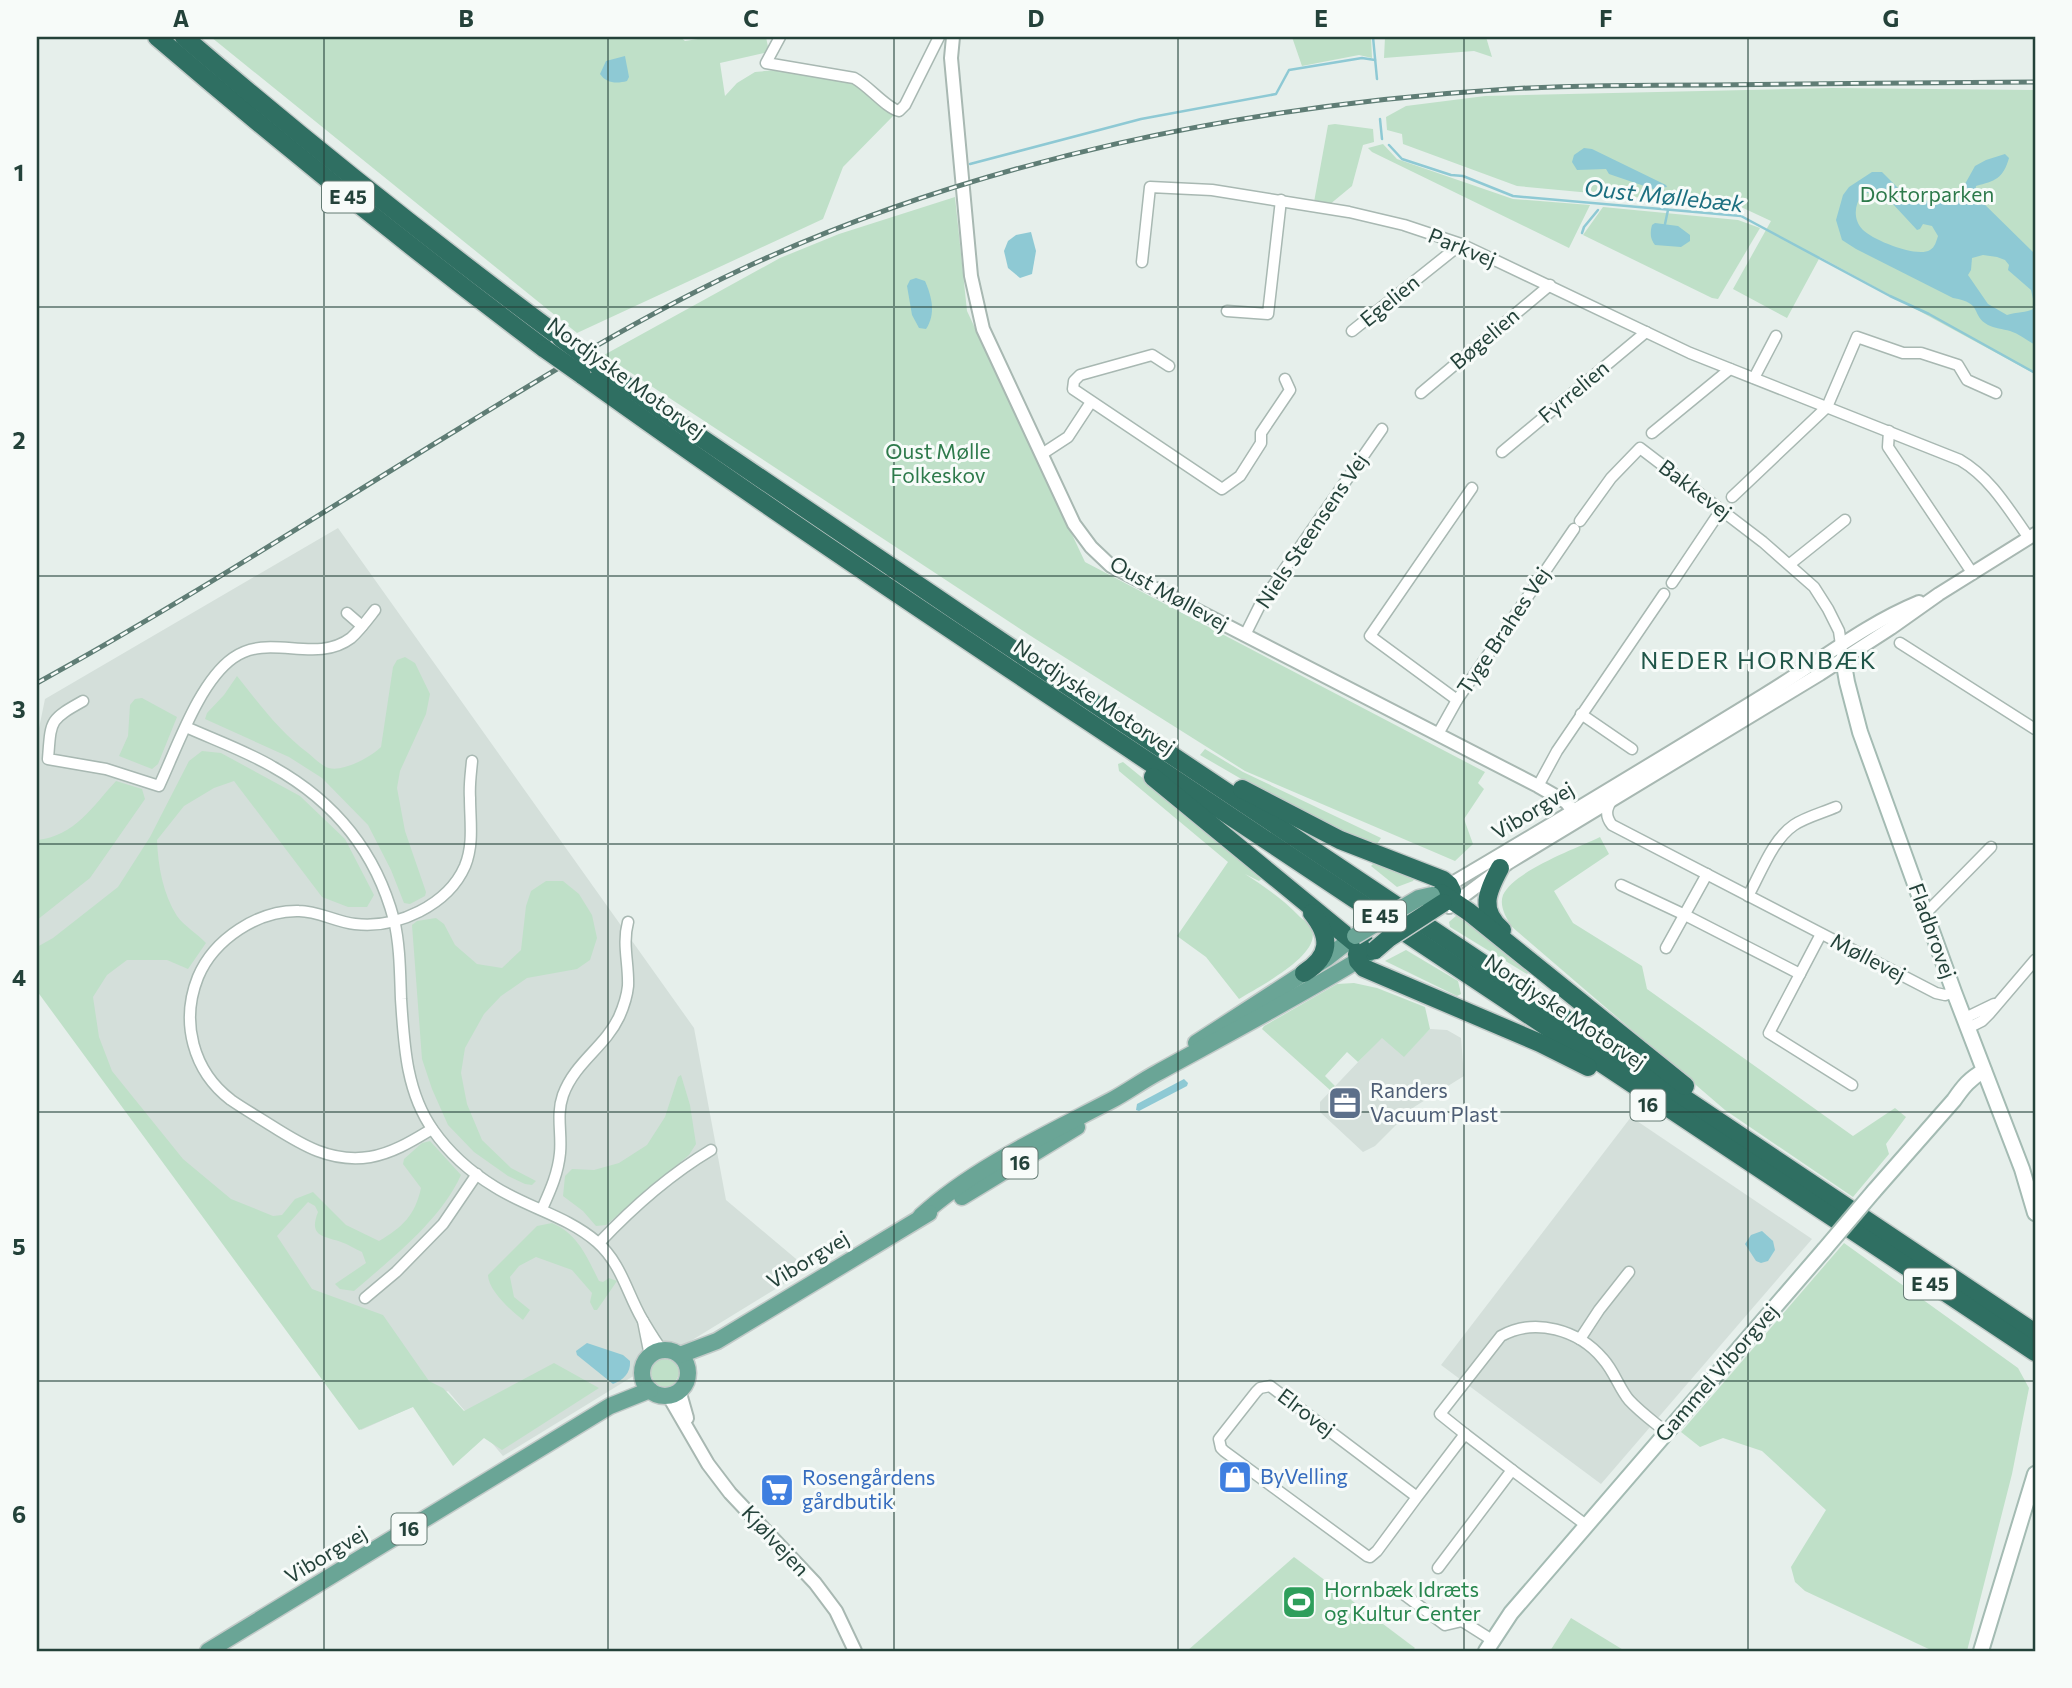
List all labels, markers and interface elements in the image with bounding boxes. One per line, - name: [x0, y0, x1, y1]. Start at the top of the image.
- text: A: [173, 4, 190, 32]
- text: B: [458, 4, 474, 32]
- text: C: [743, 4, 759, 32]
- text: D: [1028, 4, 1045, 32]
- text: E: [1314, 4, 1328, 32]
- text: F: [1599, 4, 1613, 32]
- text: G: [1883, 4, 1899, 32]
- text: 1: [14, 158, 24, 186]
- water label: Oust Møllebæk: [1583, 173, 1746, 217]
- park label: Doktorparken: [1860, 181, 1994, 206]
- road number: E 45: [322, 182, 374, 212]
- street label: Parkvej: [1425, 222, 1500, 271]
- street label: Egelien: [1355, 269, 1424, 331]
- street label: Bøgelien: [1445, 302, 1524, 374]
- street label: Nordjyske Motorvej: [543, 311, 711, 442]
- street label: Fyrrelien: [1533, 354, 1613, 427]
- text: 2: [12, 426, 26, 454]
- park label: Oust Mølle Folkeskov: [885, 438, 991, 487]
- street label: Niels Steensens Vej: [1250, 448, 1372, 612]
- street label: Bakkevej: [1655, 453, 1737, 524]
- street label: Oust Møllevej: [1106, 550, 1233, 636]
- street label: Tyge Brahes Vej: [1451, 562, 1554, 698]
- street label: Nordjyske Motorvej: [1010, 633, 1180, 759]
- district label: NEDER HORNBÆK: [1640, 645, 1878, 674]
- text: 3: [12, 695, 26, 723]
- street label: Viborgvej: [1487, 775, 1578, 844]
- street label: Fladbrovej: [1905, 879, 1962, 982]
- road number: E 45: [1354, 900, 1406, 932]
- street label: Møllevej: [1827, 927, 1910, 986]
- street label: Nordjyske Motorvej: [1481, 948, 1651, 1074]
- text: 4: [12, 963, 26, 991]
- place label: Randers Vacuum Plast: [1370, 1077, 1498, 1126]
- office icon: Randers Vacuum Plast: [1326, 1084, 1364, 1122]
- road number: 16: [1630, 1090, 1666, 1120]
- road number: 16: [1002, 1148, 1038, 1178]
- street label: Viborgvej: [762, 1224, 853, 1293]
- text: 5: [12, 1232, 26, 1260]
- road number: E 45: [1904, 1268, 1956, 1300]
- street label: Gammel Viborgvej: [1649, 1298, 1783, 1446]
- street label: Elrovej: [1273, 1382, 1340, 1441]
- shop icon: ByVelling: [1216, 1458, 1254, 1496]
- place label: ByVelling: [1260, 1463, 1348, 1488]
- place label: Rosengårdens gårdbutik: [802, 1464, 935, 1513]
- supermarket icon: Rosengårdens gårdbutik: [758, 1471, 796, 1509]
- text: 6: [12, 1500, 26, 1528]
- street label: Kjølvejen: [737, 1500, 815, 1580]
- road number: 16: [392, 1513, 426, 1544]
- street label: Viborgvej: [280, 1519, 371, 1588]
- place label: Hornbæk Idræts og Kultur Center: [1324, 1576, 1481, 1625]
- sports icon: Hornbæk Idræts og Kultur Center: [1280, 1583, 1318, 1621]

